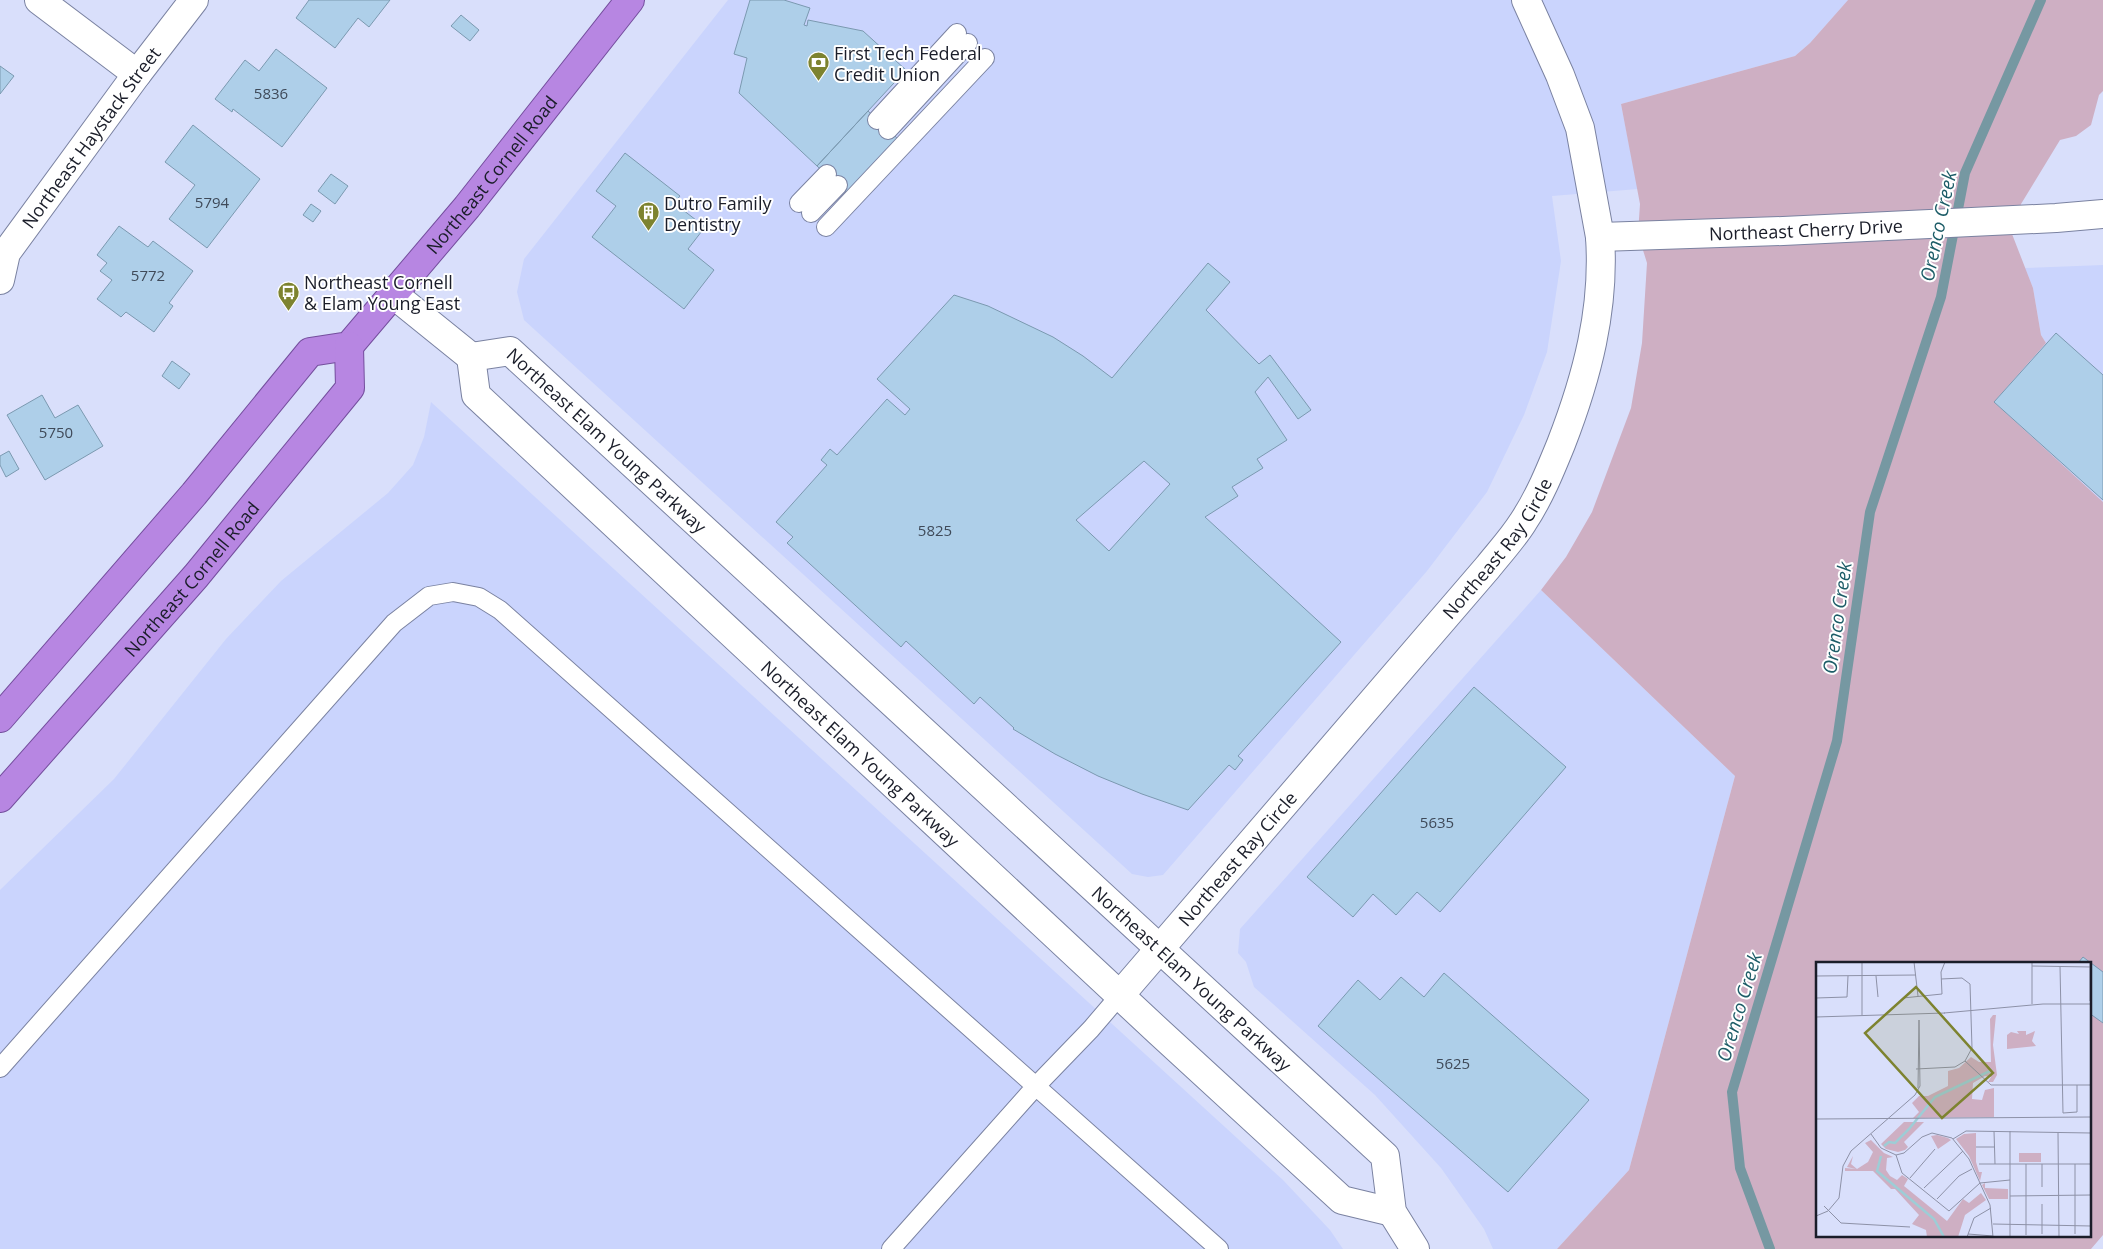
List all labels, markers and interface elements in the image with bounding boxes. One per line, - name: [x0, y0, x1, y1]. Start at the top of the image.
- place label: First Tech Federal Credit Union: [834, 41, 982, 86]
- street label: Northeast Haystack Street: [16, 42, 166, 233]
- bank icon: First Tech Federal Credit Union: [806, 51, 830, 82]
- house number: 5836: [254, 83, 288, 103]
- street label: Northeast Cornell Road: [421, 91, 562, 259]
- water label: Orenco Creek: [1914, 167, 1963, 284]
- place label: Dutro Family Dentistry: [664, 191, 772, 236]
- house number: 5794: [195, 192, 230, 212]
- building icon: Dutro Family Dentistry: [636, 201, 660, 232]
- street label: Northeast Cherry Drive: [1709, 213, 1903, 245]
- house number: 5772: [131, 265, 165, 285]
- place label: Northeast Cornell & Elam Young East: [304, 270, 460, 315]
- bus stop icon: Northeast Cornell & Elam Young East: [276, 280, 300, 311]
- street label: Northeast Elam Young Parkway: [502, 342, 712, 539]
- house number: 5750: [39, 422, 73, 442]
- street label: Northeast Ray Circle: [1437, 474, 1557, 624]
- street label: Northeast Cornell Road: [119, 496, 264, 661]
- house number: 5825: [918, 520, 952, 540]
- water label: Orenco Creek: [1816, 560, 1858, 676]
- street label: Northeast Elam Young Parkway: [756, 655, 966, 853]
- street label: Northeast Ray Circle: [1173, 786, 1302, 931]
- house number: 5635: [1420, 812, 1454, 832]
- street label: Northeast Elam Young Parkway: [1087, 880, 1298, 1077]
- water label: Orenco Creek: [1710, 949, 1768, 1065]
- inset map: [1816, 962, 2090, 1236]
- house number: 5625: [1436, 1053, 1470, 1073]

